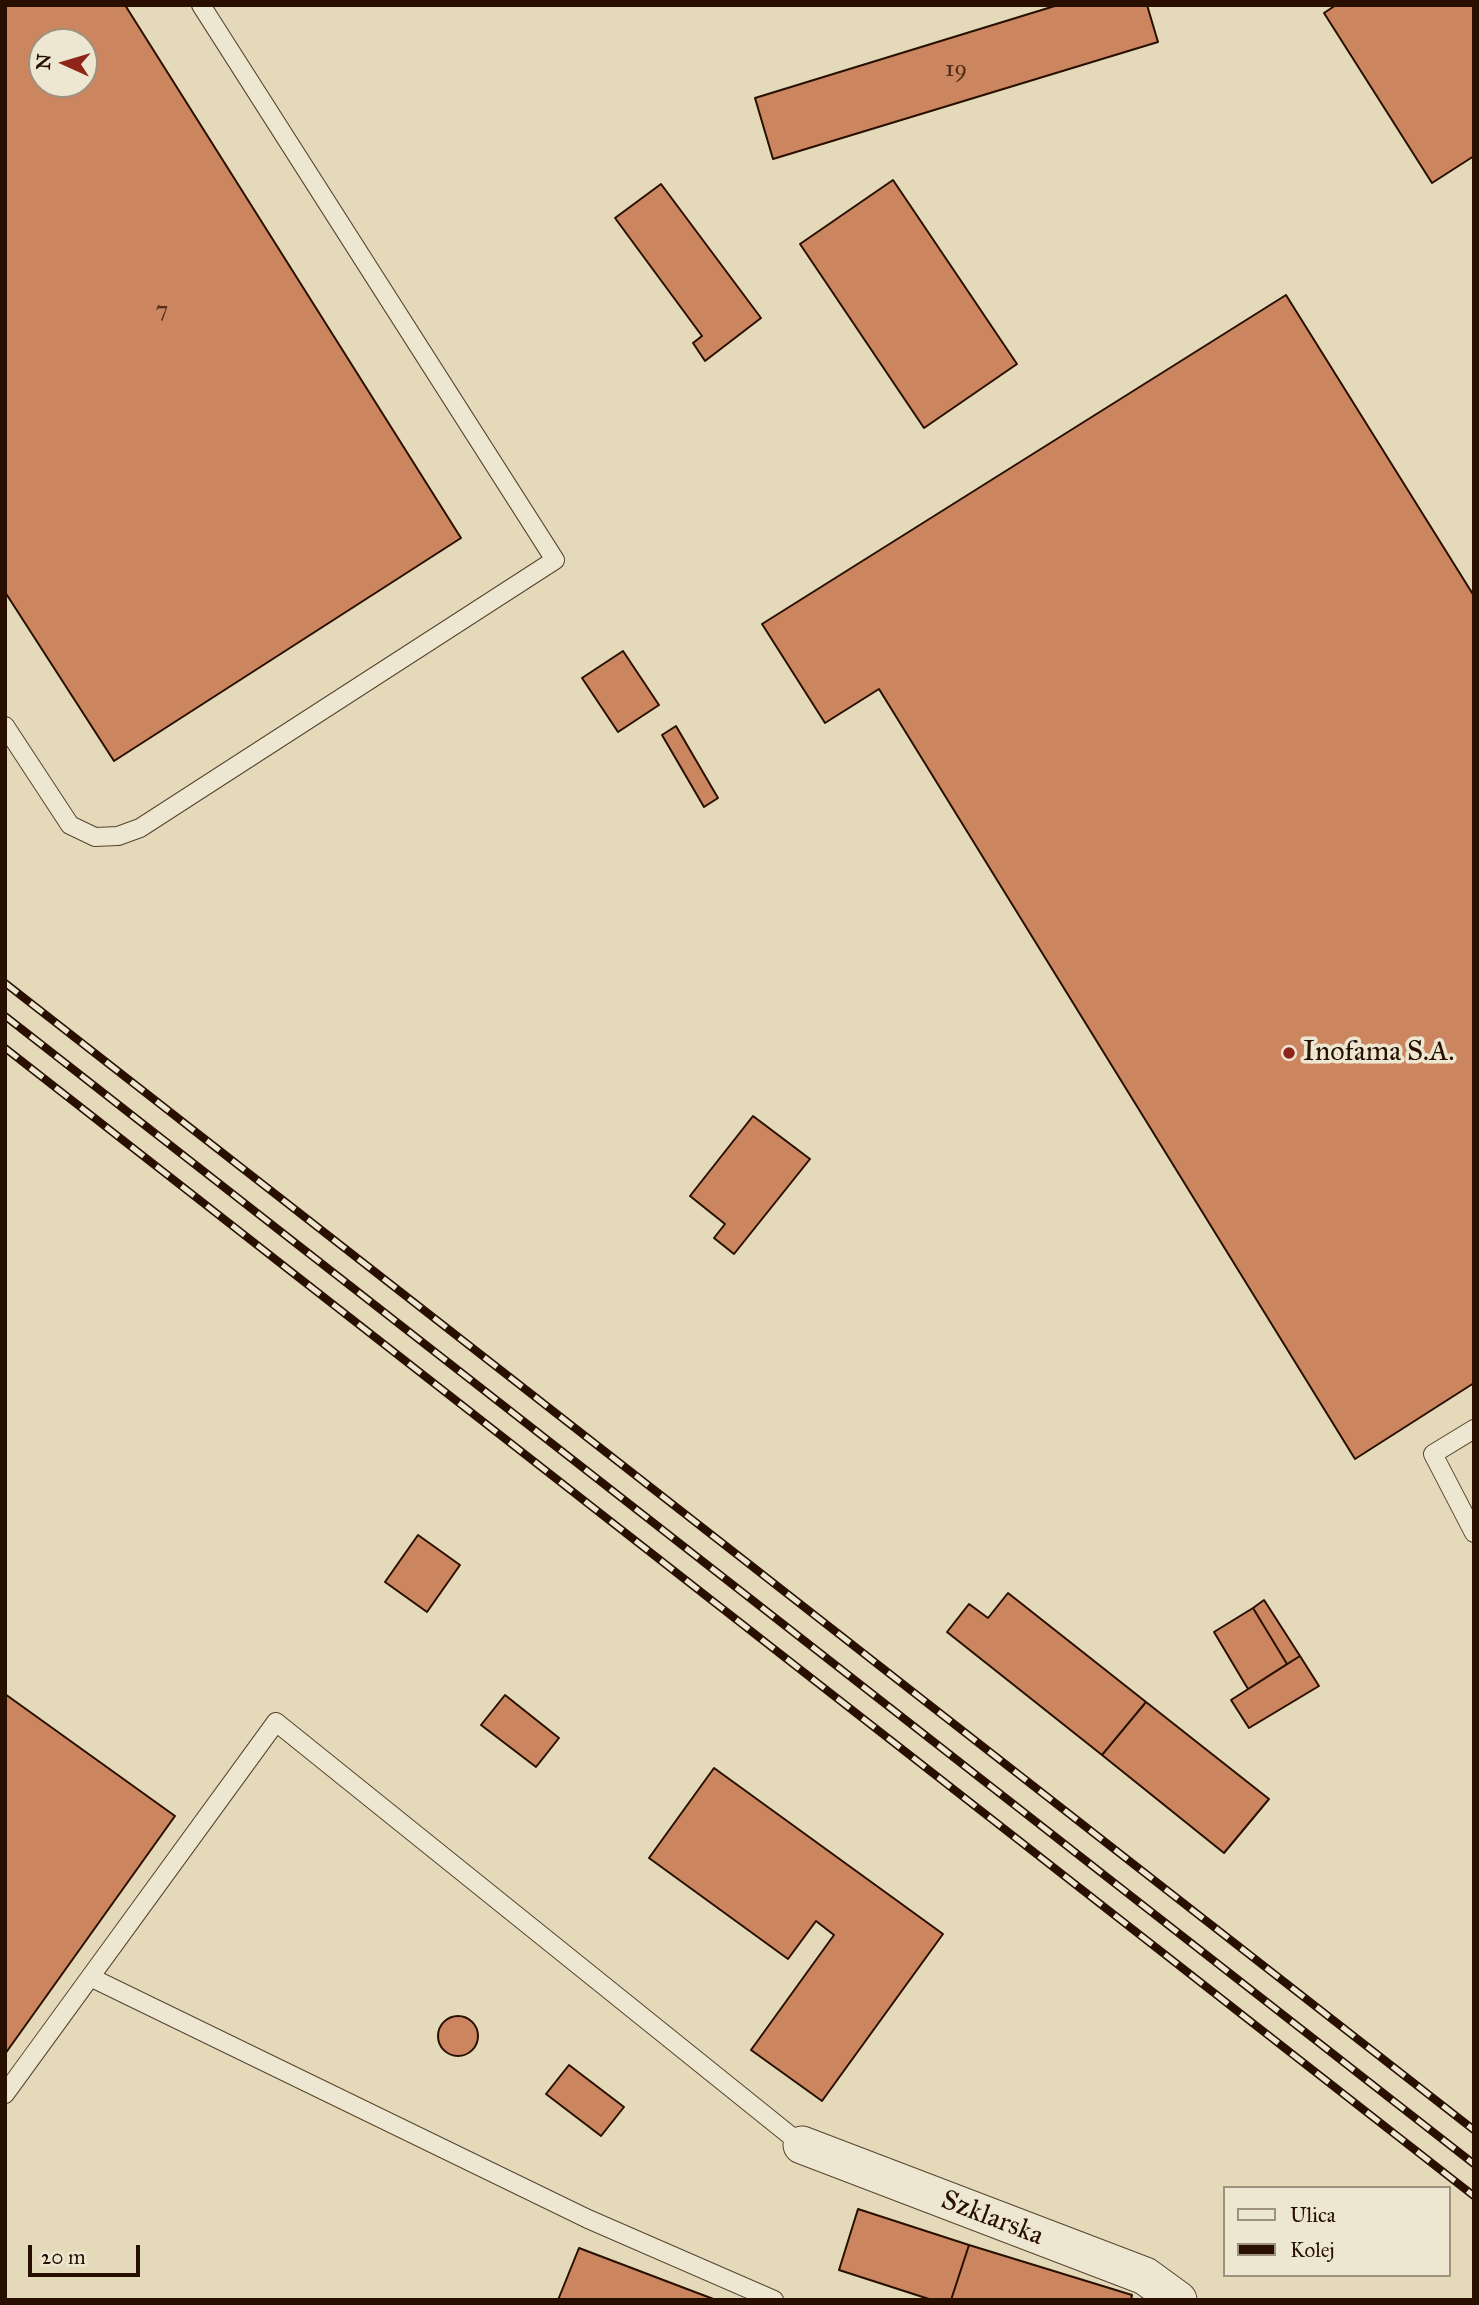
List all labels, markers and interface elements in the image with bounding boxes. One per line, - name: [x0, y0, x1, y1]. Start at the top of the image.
- north arrow: [28, 28, 98, 98]
- text: N: [32, 53, 56, 70]
- house number: 19: [945, 56, 967, 84]
- house number: 7: [156, 297, 168, 325]
- place label: Inofama S.A.: [1303, 1036, 1454, 1070]
- marker: Inofama S.A.: [1281, 1045, 1297, 1061]
- street label: Szklarska: [936, 2184, 1048, 2254]
- legend: [1224, 2186, 1451, 2277]
- text: Ulica: [1290, 2202, 1336, 2228]
- scale bar: [32, 2232, 144, 2276]
- text: Kolej: [1290, 2237, 1335, 2263]
- text: 20 m: [41, 2244, 86, 2270]

